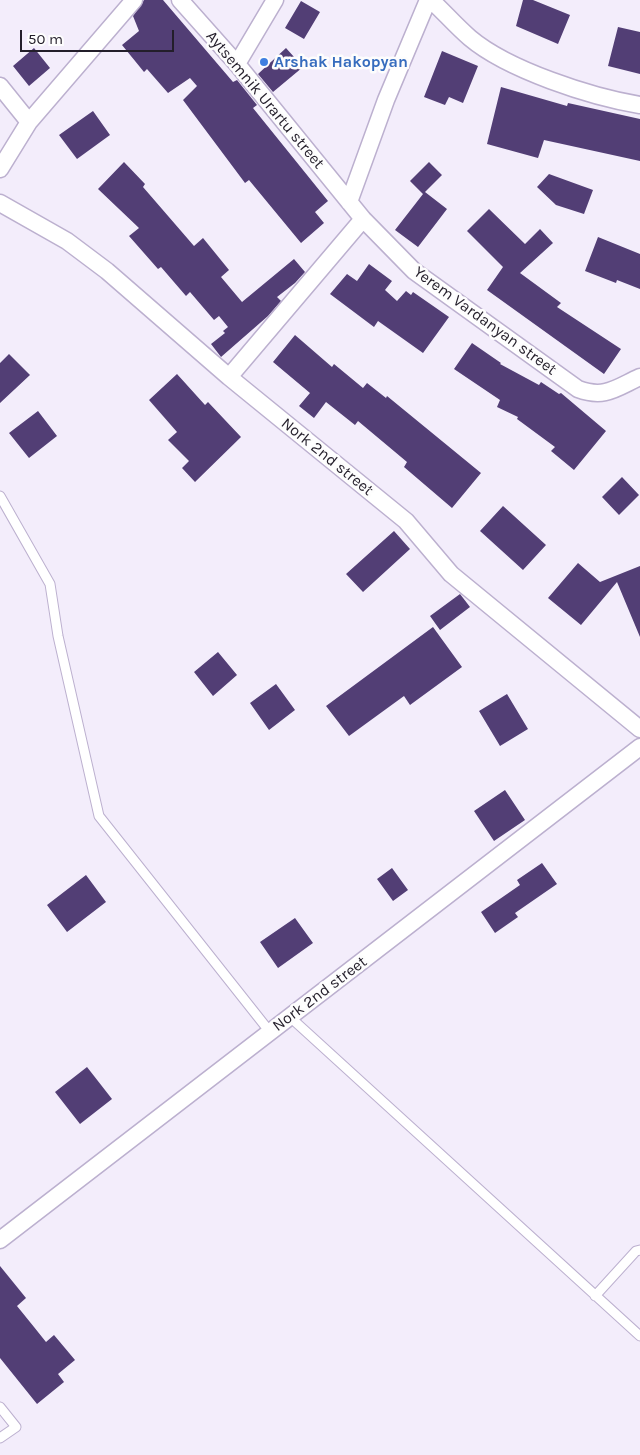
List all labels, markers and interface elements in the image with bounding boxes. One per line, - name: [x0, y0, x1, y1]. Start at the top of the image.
- scale bar: [22, 20, 176, 52]
- street label: Aytsemnik Urartu street: [202, 27, 328, 173]
- text: 50 m: [28, 30, 63, 48]
- place label: Arshak Hakopyan: [274, 52, 408, 72]
- marker: Arshak Hakopyan: [258, 56, 270, 68]
- street label: Yerem Vardanyan street: [410, 263, 560, 379]
- street label: Nork 2nd street: [277, 414, 377, 500]
- street label: Nork 2nd street: [269, 952, 371, 1036]

